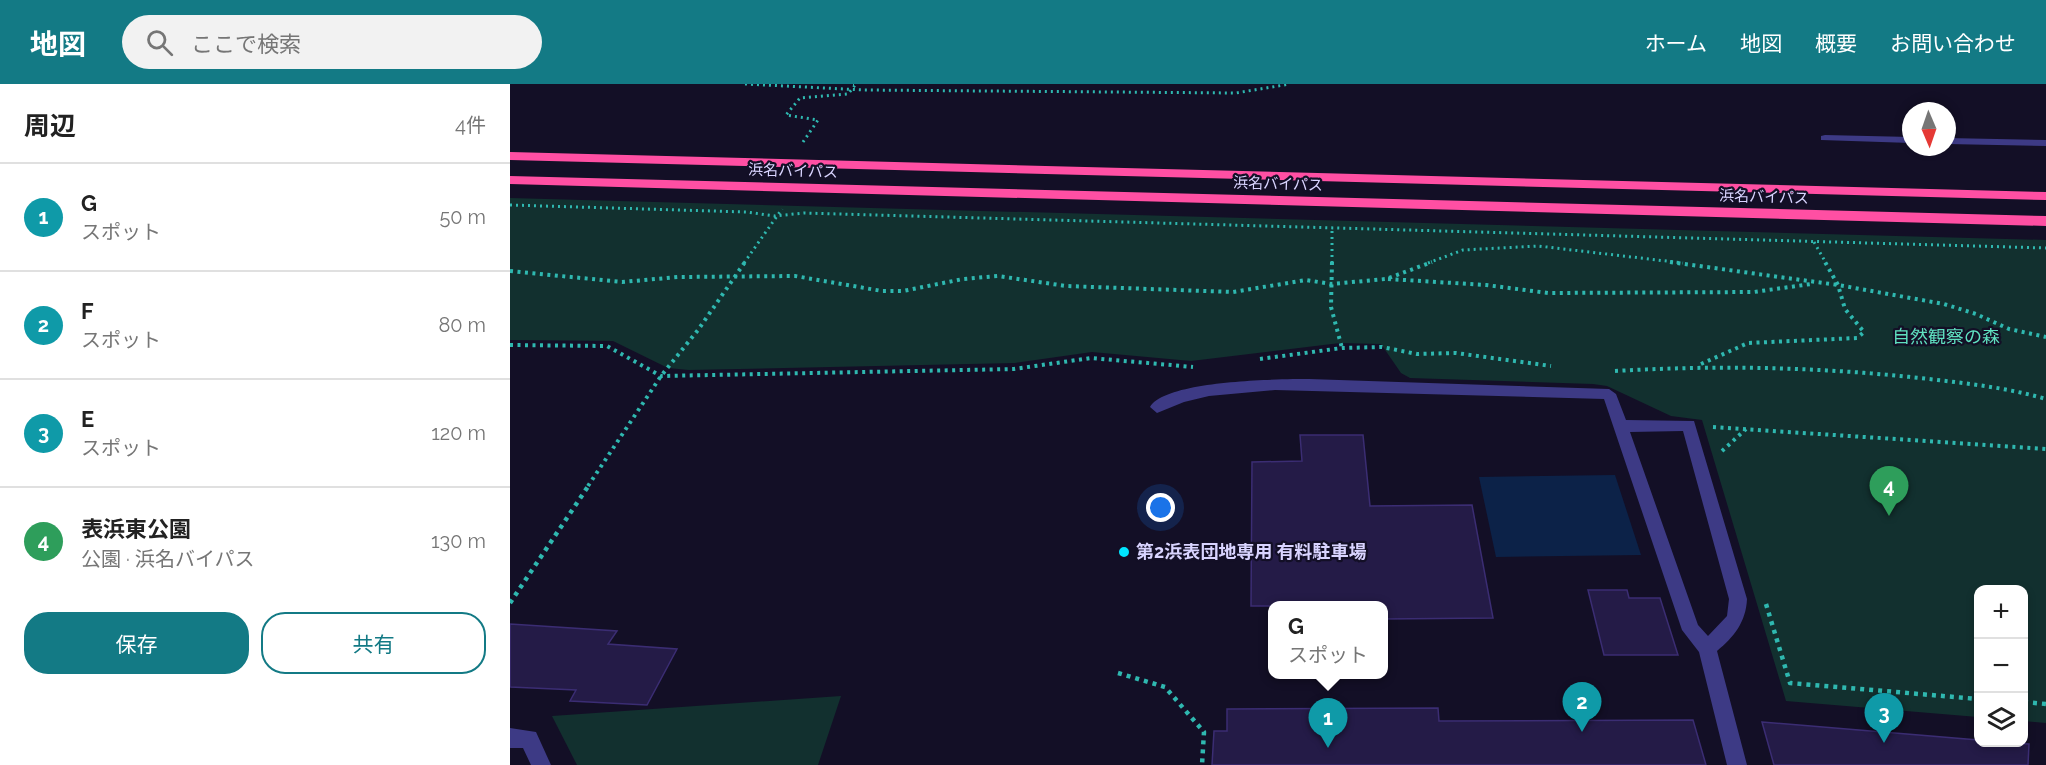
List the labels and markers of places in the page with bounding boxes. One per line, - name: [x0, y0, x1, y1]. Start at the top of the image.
- pin: 4: [1870, 466, 1908, 516]
- place label: 第2浜表団地専用 有料駐車場: [1136, 541, 1366, 562]
- marker: 第2浜表団地専用 有料駐車場: [1117, 545, 1131, 559]
- pin: 2: [1562, 682, 1602, 732]
- pin: 3: [1864, 694, 1904, 743]
- pin: 1: [1308, 698, 1348, 748]

